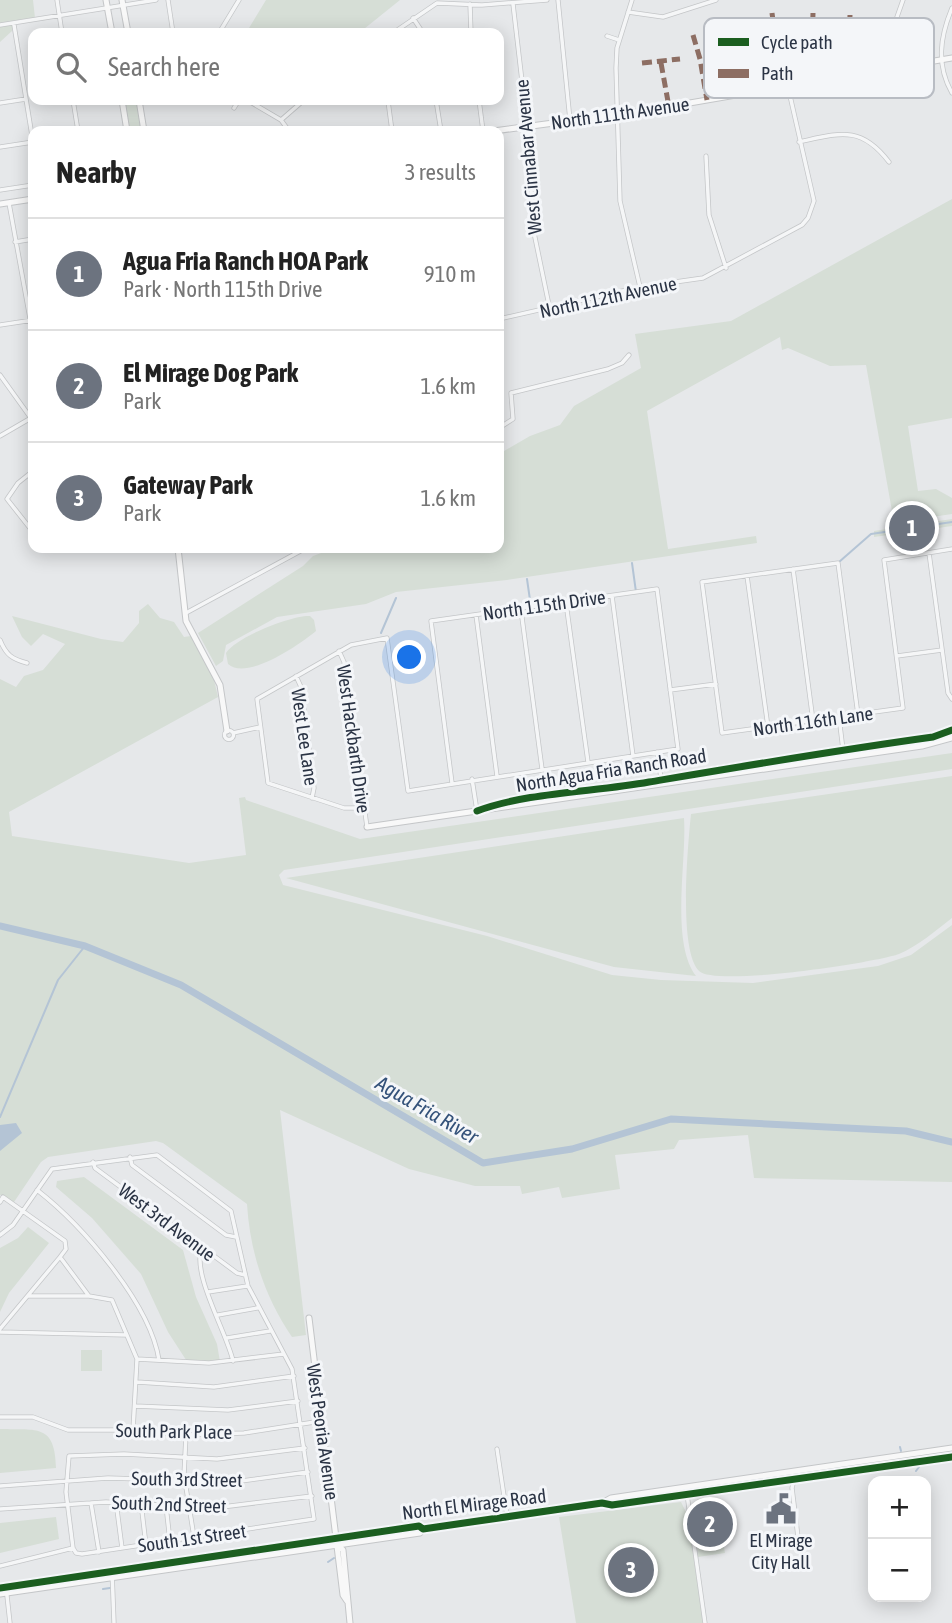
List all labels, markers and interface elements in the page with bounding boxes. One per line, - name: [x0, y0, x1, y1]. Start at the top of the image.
- legend: [704, 18, 934, 98]
- search box: [28, 28, 504, 105]
- text: Cycle path: [761, 31, 833, 53]
- icon: search: [52, 48, 90, 86]
- text: Search here: [108, 52, 220, 82]
- text: Path: [761, 62, 793, 84]
- street label: West Cinnabar Avenue: [510, 79, 546, 235]
- street label: North 111th Avenue: [549, 92, 691, 134]
- text: Nearby: [56, 155, 136, 189]
- text: 3 results: [405, 159, 476, 185]
- text: Agua Fria Ranch HOA Park: [123, 246, 368, 276]
- text: 1: [74, 261, 84, 287]
- text: 910 m: [424, 261, 476, 287]
- street label: North 112th Avenue: [537, 272, 679, 322]
- text: Park · North 115th Drive: [123, 276, 323, 302]
- text: El Mirage Dog Park: [123, 358, 298, 388]
- text: 2: [74, 373, 84, 399]
- text: 1.6 km: [420, 373, 476, 399]
- text: Park: [123, 388, 161, 414]
- text: Gateway Park: [123, 470, 253, 500]
- text: 3: [74, 485, 84, 511]
- text: 1.6 km: [420, 485, 476, 511]
- text: Park: [123, 500, 161, 526]
- pin: 1: [889, 502, 935, 554]
- street label: North 115th Drive: [481, 585, 607, 625]
- your location: [392, 640, 426, 674]
- street label: West Hackbarth Drive: [333, 664, 375, 814]
- street label: West Lee Lane: [287, 687, 323, 787]
- street label: North 116th Lane: [752, 702, 874, 740]
- street label: North Agua Fria Ranch Road: [514, 744, 708, 796]
- water label: Agua Fria River: [371, 1070, 484, 1148]
- street label: West 3rd Avenue: [114, 1179, 220, 1265]
- street label: West Peoria Avenue: [303, 1363, 343, 1501]
- street label: South Park Place: [116, 1419, 232, 1443]
- street label: South 3rd Street: [131, 1467, 243, 1491]
- map controls: [868, 1476, 931, 1602]
- button: +: [868, 1476, 931, 1539]
- street label: North El Mirage Road: [401, 1484, 547, 1524]
- street label: South 2nd Street: [111, 1491, 227, 1517]
- public building icon: El Mirage City Hall: [764, 1492, 798, 1526]
- pin: 2: [687, 1498, 733, 1550]
- street label: South 1st Street: [137, 1520, 247, 1556]
- place label: El Mirage City Hall: [749, 1529, 813, 1573]
- button: −: [868, 1539, 931, 1602]
- pin: 3: [608, 1544, 654, 1596]

